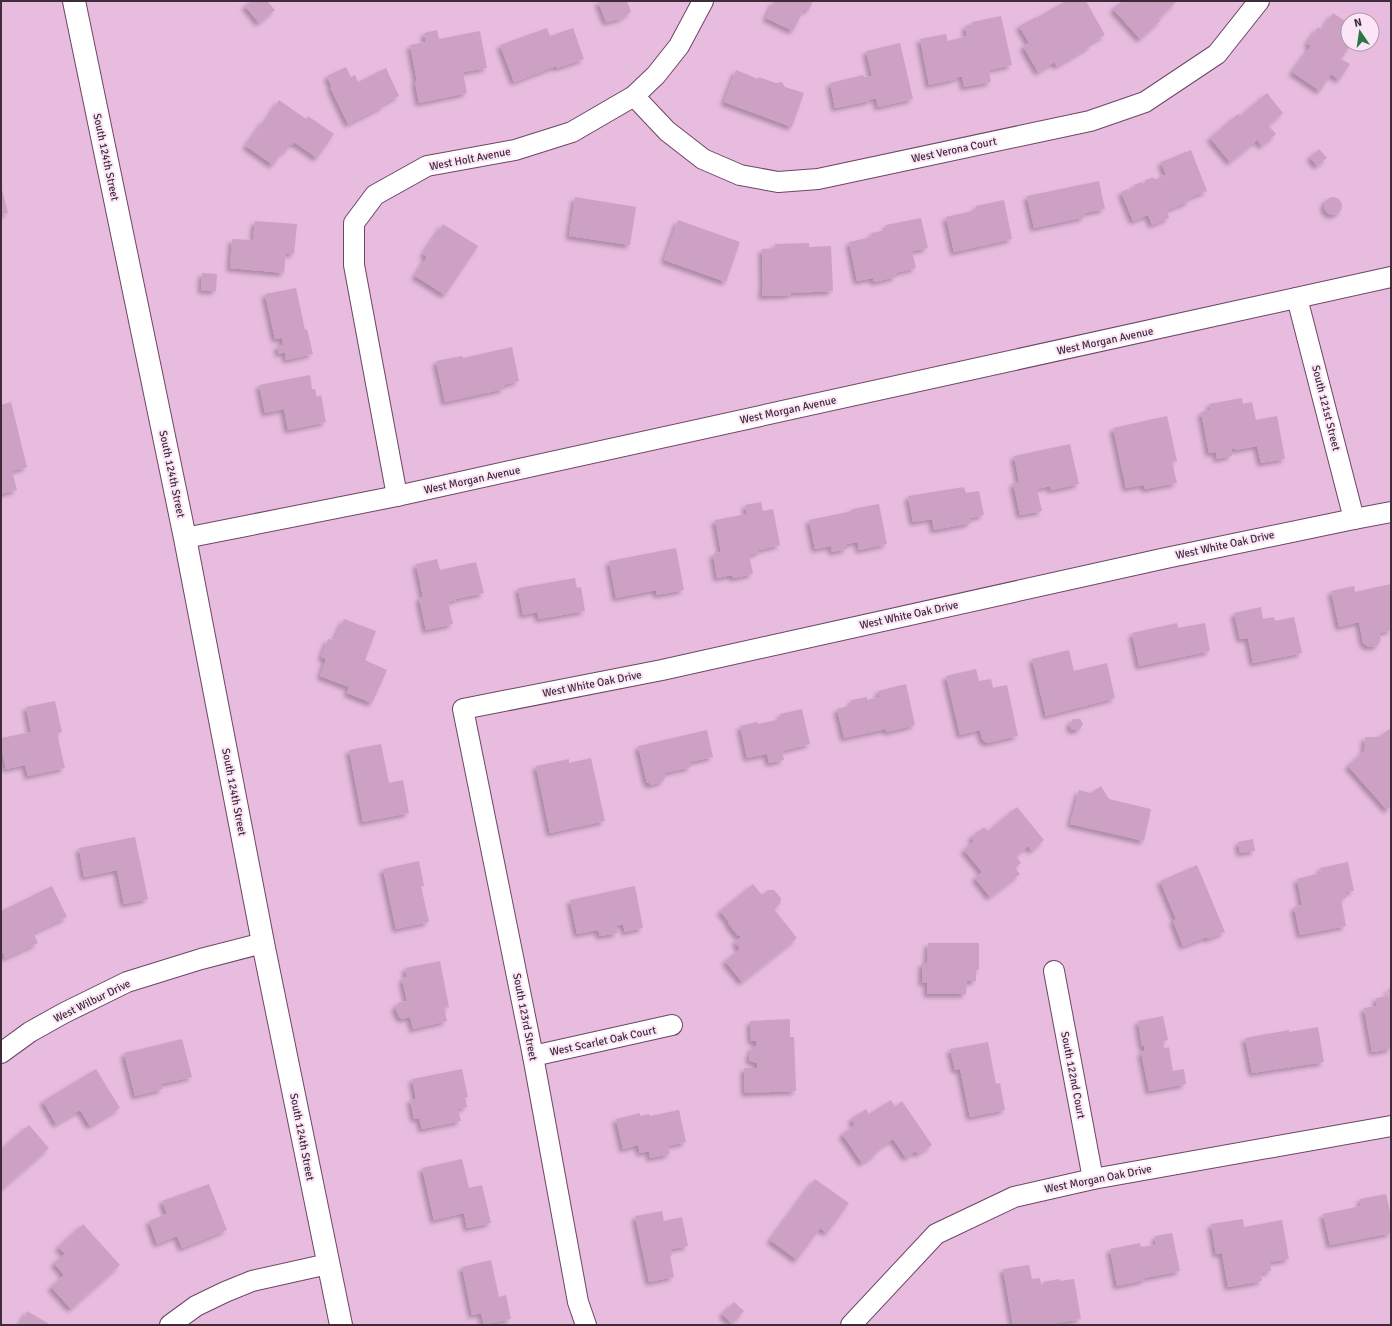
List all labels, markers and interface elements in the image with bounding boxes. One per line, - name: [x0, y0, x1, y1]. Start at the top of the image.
- north arrow: [1340, 12, 1380, 52]
- text: N: [1353, 16, 1363, 30]
- street label: South 124th Street: [90, 112, 122, 202]
- street label: West Verona Court: [910, 135, 998, 165]
- street label: West Holt Avenue: [428, 145, 512, 173]
- street label: West Morgan Avenue: [1056, 324, 1154, 358]
- street label: South 121st Street: [1309, 364, 1343, 452]
- street label: West Morgan Avenue: [739, 393, 837, 427]
- street label: South 124th Street: [156, 429, 188, 519]
- street label: West Morgan Avenue: [423, 463, 521, 497]
- street label: West White Oak Drive: [1174, 528, 1276, 562]
- street label: West White Oak Drive: [858, 598, 960, 632]
- street label: West White Oak Drive: [541, 668, 643, 700]
- street label: South 124th Street: [219, 747, 249, 837]
- street label: South 123rd Street: [510, 972, 540, 1062]
- street label: West Wilbur Drive: [51, 977, 133, 1025]
- street label: West Scarlet Oak Court: [549, 1023, 657, 1059]
- street label: South 122nd Court: [1058, 1030, 1088, 1120]
- street label: South 124th Street: [287, 1092, 317, 1182]
- street label: West Morgan Oak Drive: [1043, 1162, 1153, 1196]

